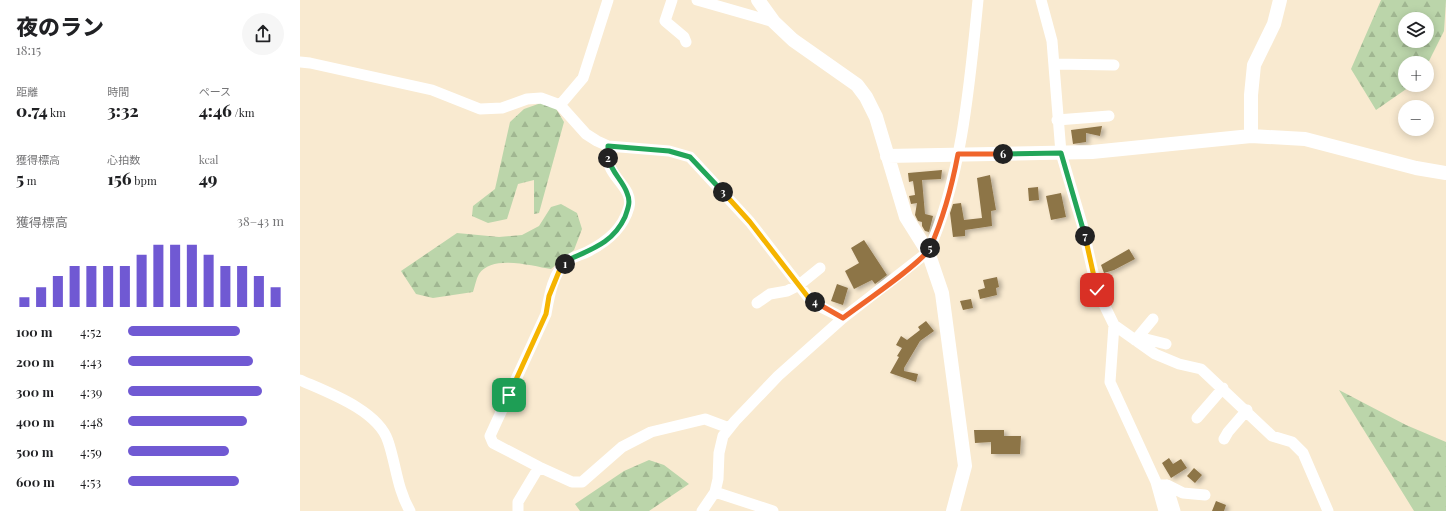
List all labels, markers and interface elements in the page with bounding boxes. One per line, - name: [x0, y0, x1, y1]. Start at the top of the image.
- text: 夜のラン: [16, 11, 104, 41]
- map controls: [1398, 12, 1434, 136]
- button: layers: [1398, 12, 1434, 48]
- button: share: [242, 13, 284, 55]
- text: 18:15: [16, 41, 41, 58]
- button: +: [1398, 56, 1434, 92]
- text: 距離: [16, 84, 38, 99]
- text: 時間: [107, 84, 129, 99]
- text: ペース: [199, 84, 231, 99]
- text: 0.74: [16, 99, 48, 121]
- text: 3:32: [107, 99, 139, 121]
- text: 4:46: [199, 99, 232, 121]
- button: −: [1398, 100, 1434, 136]
- text: km: [48, 105, 66, 120]
- text: /km: [232, 105, 255, 120]
- pin: 6: [993, 144, 1013, 164]
- text: 6: [1000, 146, 1006, 161]
- pin: 2: [598, 148, 618, 168]
- text: 2: [605, 150, 611, 165]
- text: 獲得標高: [16, 152, 60, 167]
- text: 心拍数: [107, 152, 140, 167]
- text: kcal: [199, 152, 218, 167]
- text: 5: [16, 167, 24, 189]
- text: 156: [107, 167, 132, 189]
- text: 49: [199, 167, 217, 189]
- text: m: [24, 173, 37, 188]
- text: bpm: [132, 173, 157, 188]
- pin: 3: [713, 182, 733, 202]
- text: 3: [720, 184, 726, 199]
- text: 38–43 m: [237, 212, 284, 229]
- text: 獲得標高: [16, 213, 68, 230]
- pin: 7: [1075, 226, 1095, 246]
- text: 7: [1082, 228, 1088, 243]
- pin: 5: [920, 238, 940, 258]
- text: 5: [927, 240, 933, 255]
- pin: 1: [555, 254, 575, 274]
- text: 1: [563, 256, 567, 271]
- pin: [1080, 273, 1114, 307]
- icon: check: [1086, 279, 1108, 301]
- pin: 4: [805, 292, 825, 312]
- text: 4: [812, 294, 818, 309]
- text: 100 m: [16, 323, 53, 340]
- text: 4:52: [80, 323, 102, 340]
- text: 200 m: [16, 353, 54, 370]
- text: 4:43: [80, 353, 102, 370]
- pin: [492, 378, 526, 412]
- text: 300 m: [16, 383, 54, 400]
- text: 4:39: [80, 383, 102, 400]
- icon: arrive: [498, 384, 520, 406]
- text: 400 m: [16, 413, 54, 430]
- text: 4:48: [80, 413, 103, 430]
- text: 500 m: [16, 443, 54, 460]
- text: 4:59: [80, 443, 102, 460]
- text: 600 m: [16, 473, 55, 490]
- text: 4:53: [80, 473, 101, 490]

